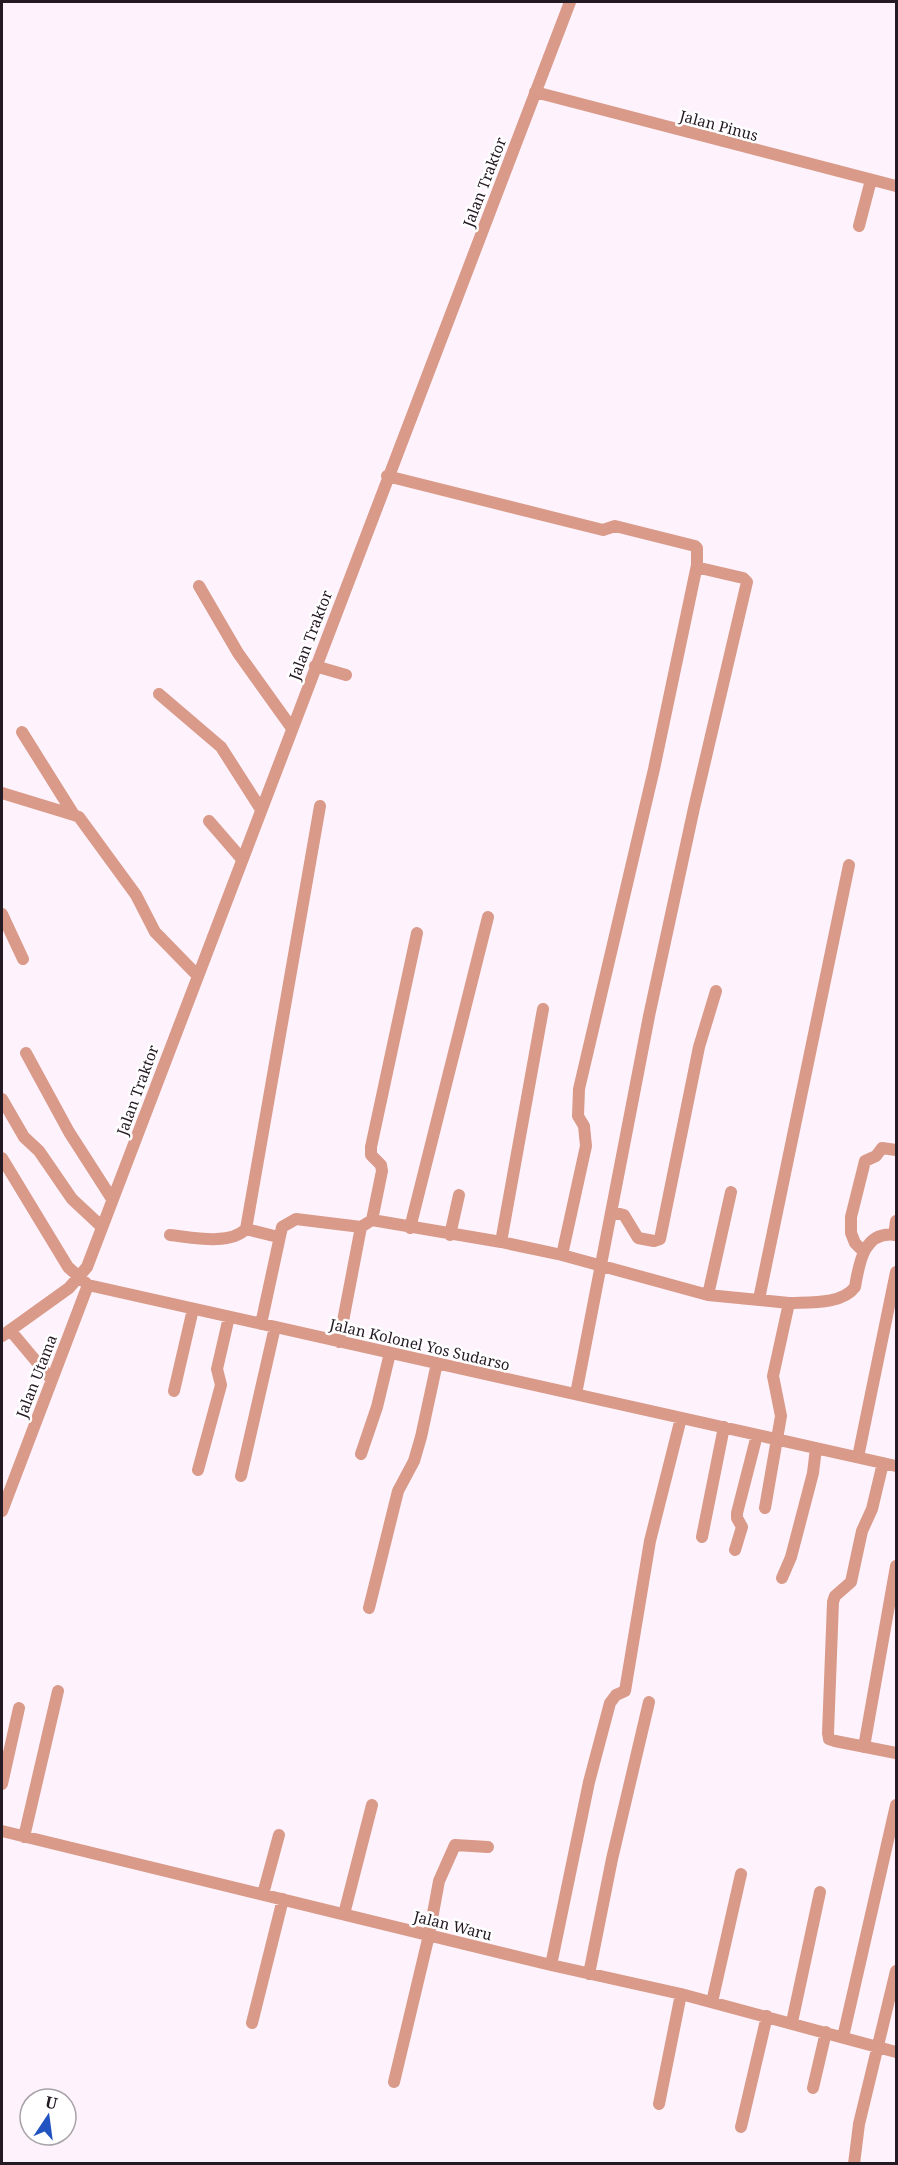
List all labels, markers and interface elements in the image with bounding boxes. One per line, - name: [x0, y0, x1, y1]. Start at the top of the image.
- street label: Jalan Pinus: [677, 105, 761, 145]
- street label: Jalan Traktor: [457, 134, 510, 231]
- street label: Jalan Traktor: [283, 587, 336, 684]
- street label: Jalan Traktor: [111, 1042, 163, 1139]
- street label: Jalan Kolonel Yos Sudarso: [327, 1313, 512, 1374]
- street label: Jalan Utama: [11, 1332, 61, 1421]
- street label: Jalan Waru: [411, 1905, 495, 1945]
- north arrow: [18, 2087, 78, 2147]
- text: U: [43, 2090, 60, 2114]

